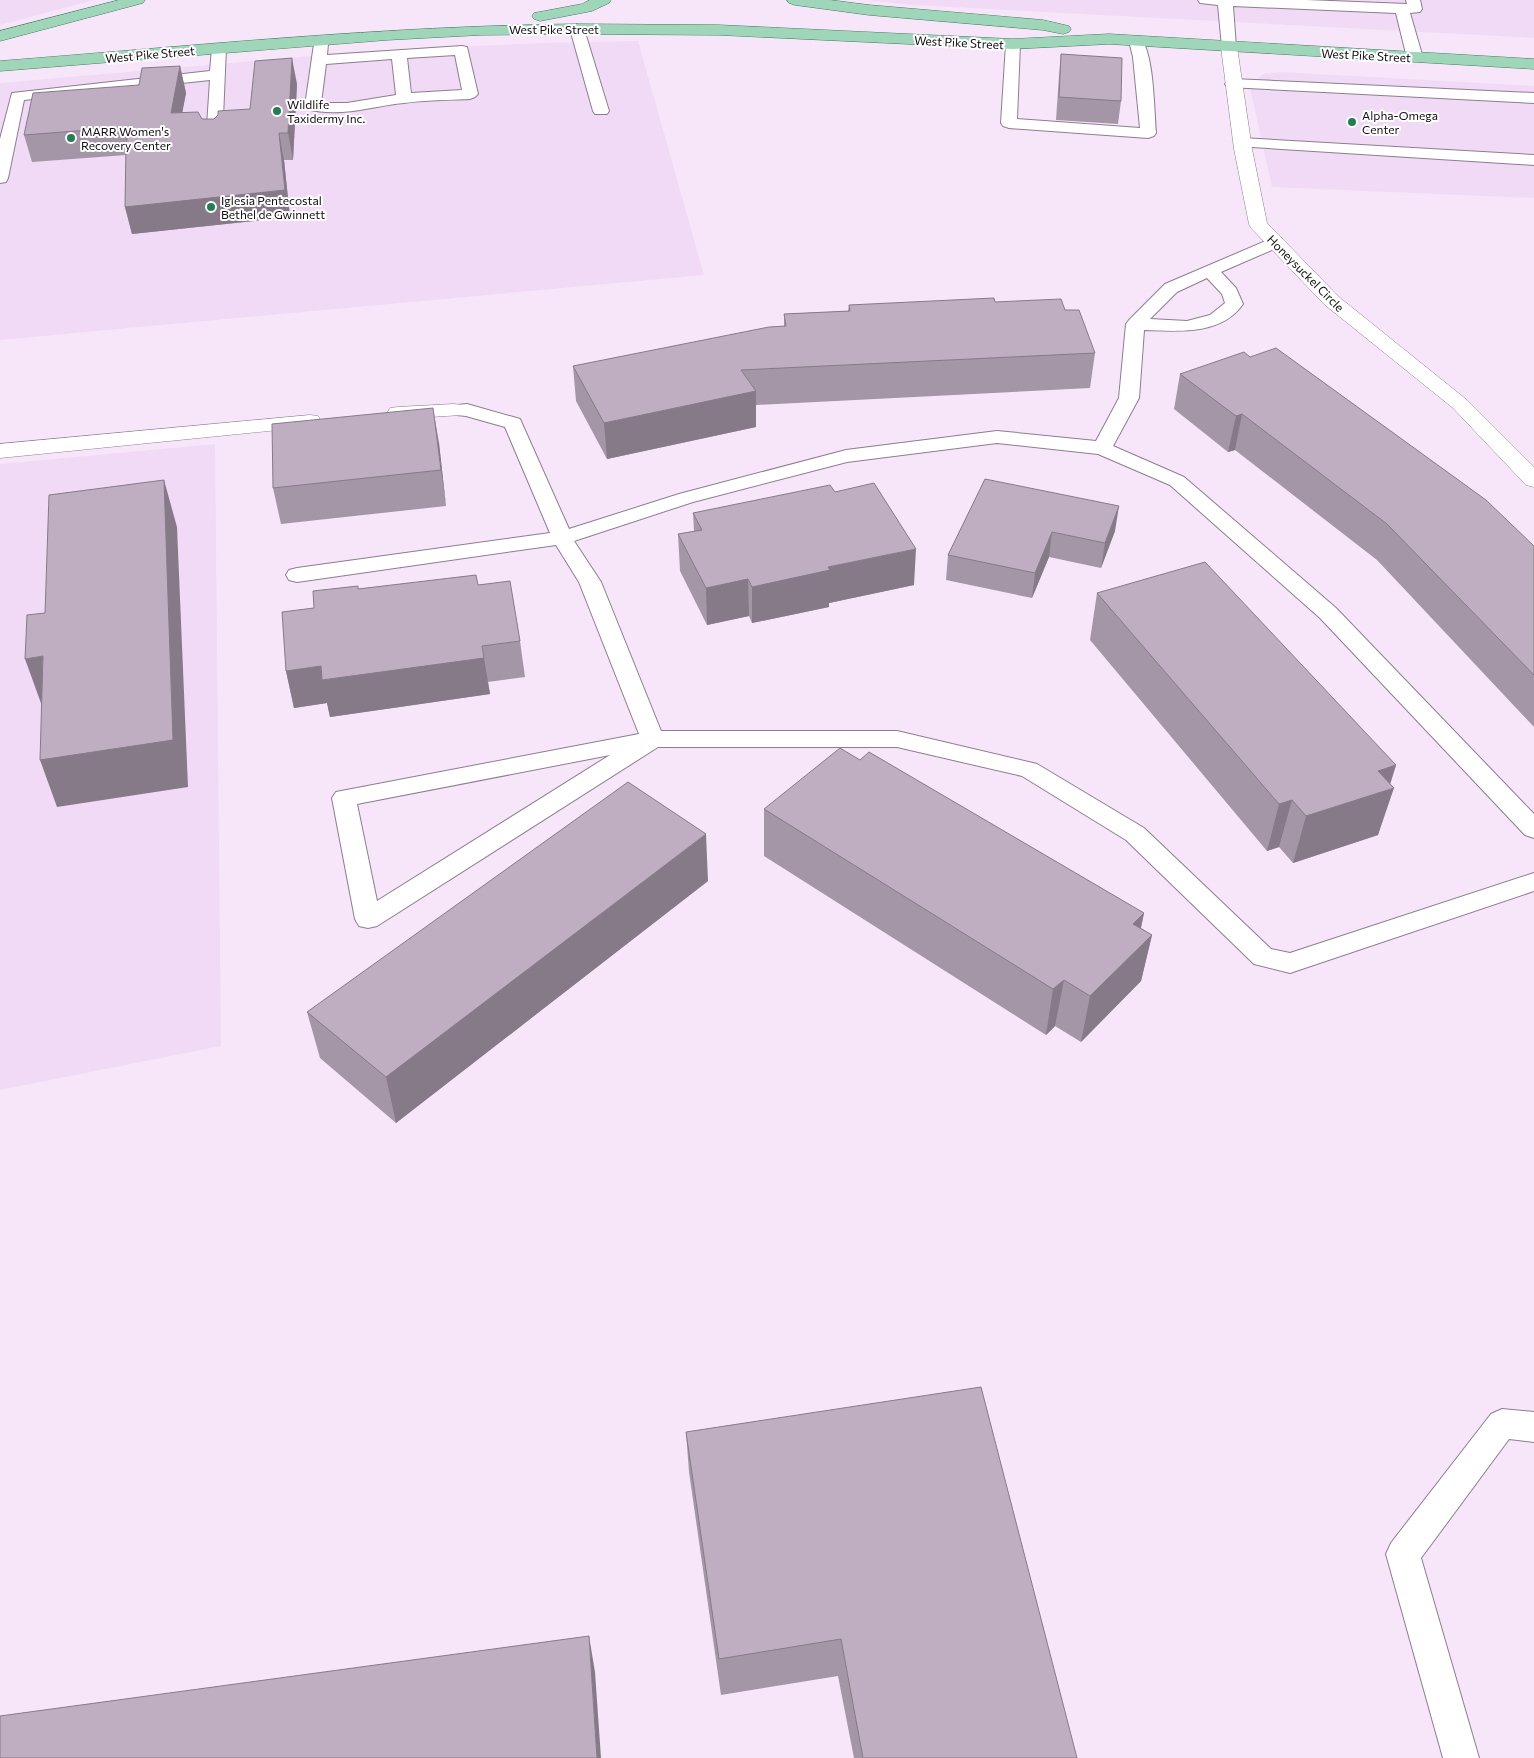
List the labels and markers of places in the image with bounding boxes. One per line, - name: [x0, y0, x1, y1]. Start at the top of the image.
- place label: Wildlife Taxidermy Inc.: [287, 97, 365, 125]
- marker: Wildlife Taxidermy Inc.: [271, 105, 283, 117]
- place label: Alpha-Omega Center: [1362, 108, 1438, 136]
- marker: Alpha-Omega Center: [1346, 116, 1358, 128]
- place label: MARR Women's Recovery Center: [81, 124, 171, 152]
- marker: MARR Women's Recovery Center: [65, 132, 77, 144]
- place label: Iglesia Pentecostal Bethel de Gwinnett: [221, 193, 325, 221]
- marker: Iglesia Pentecostal Bethel de Gwinnett: [205, 201, 217, 213]

